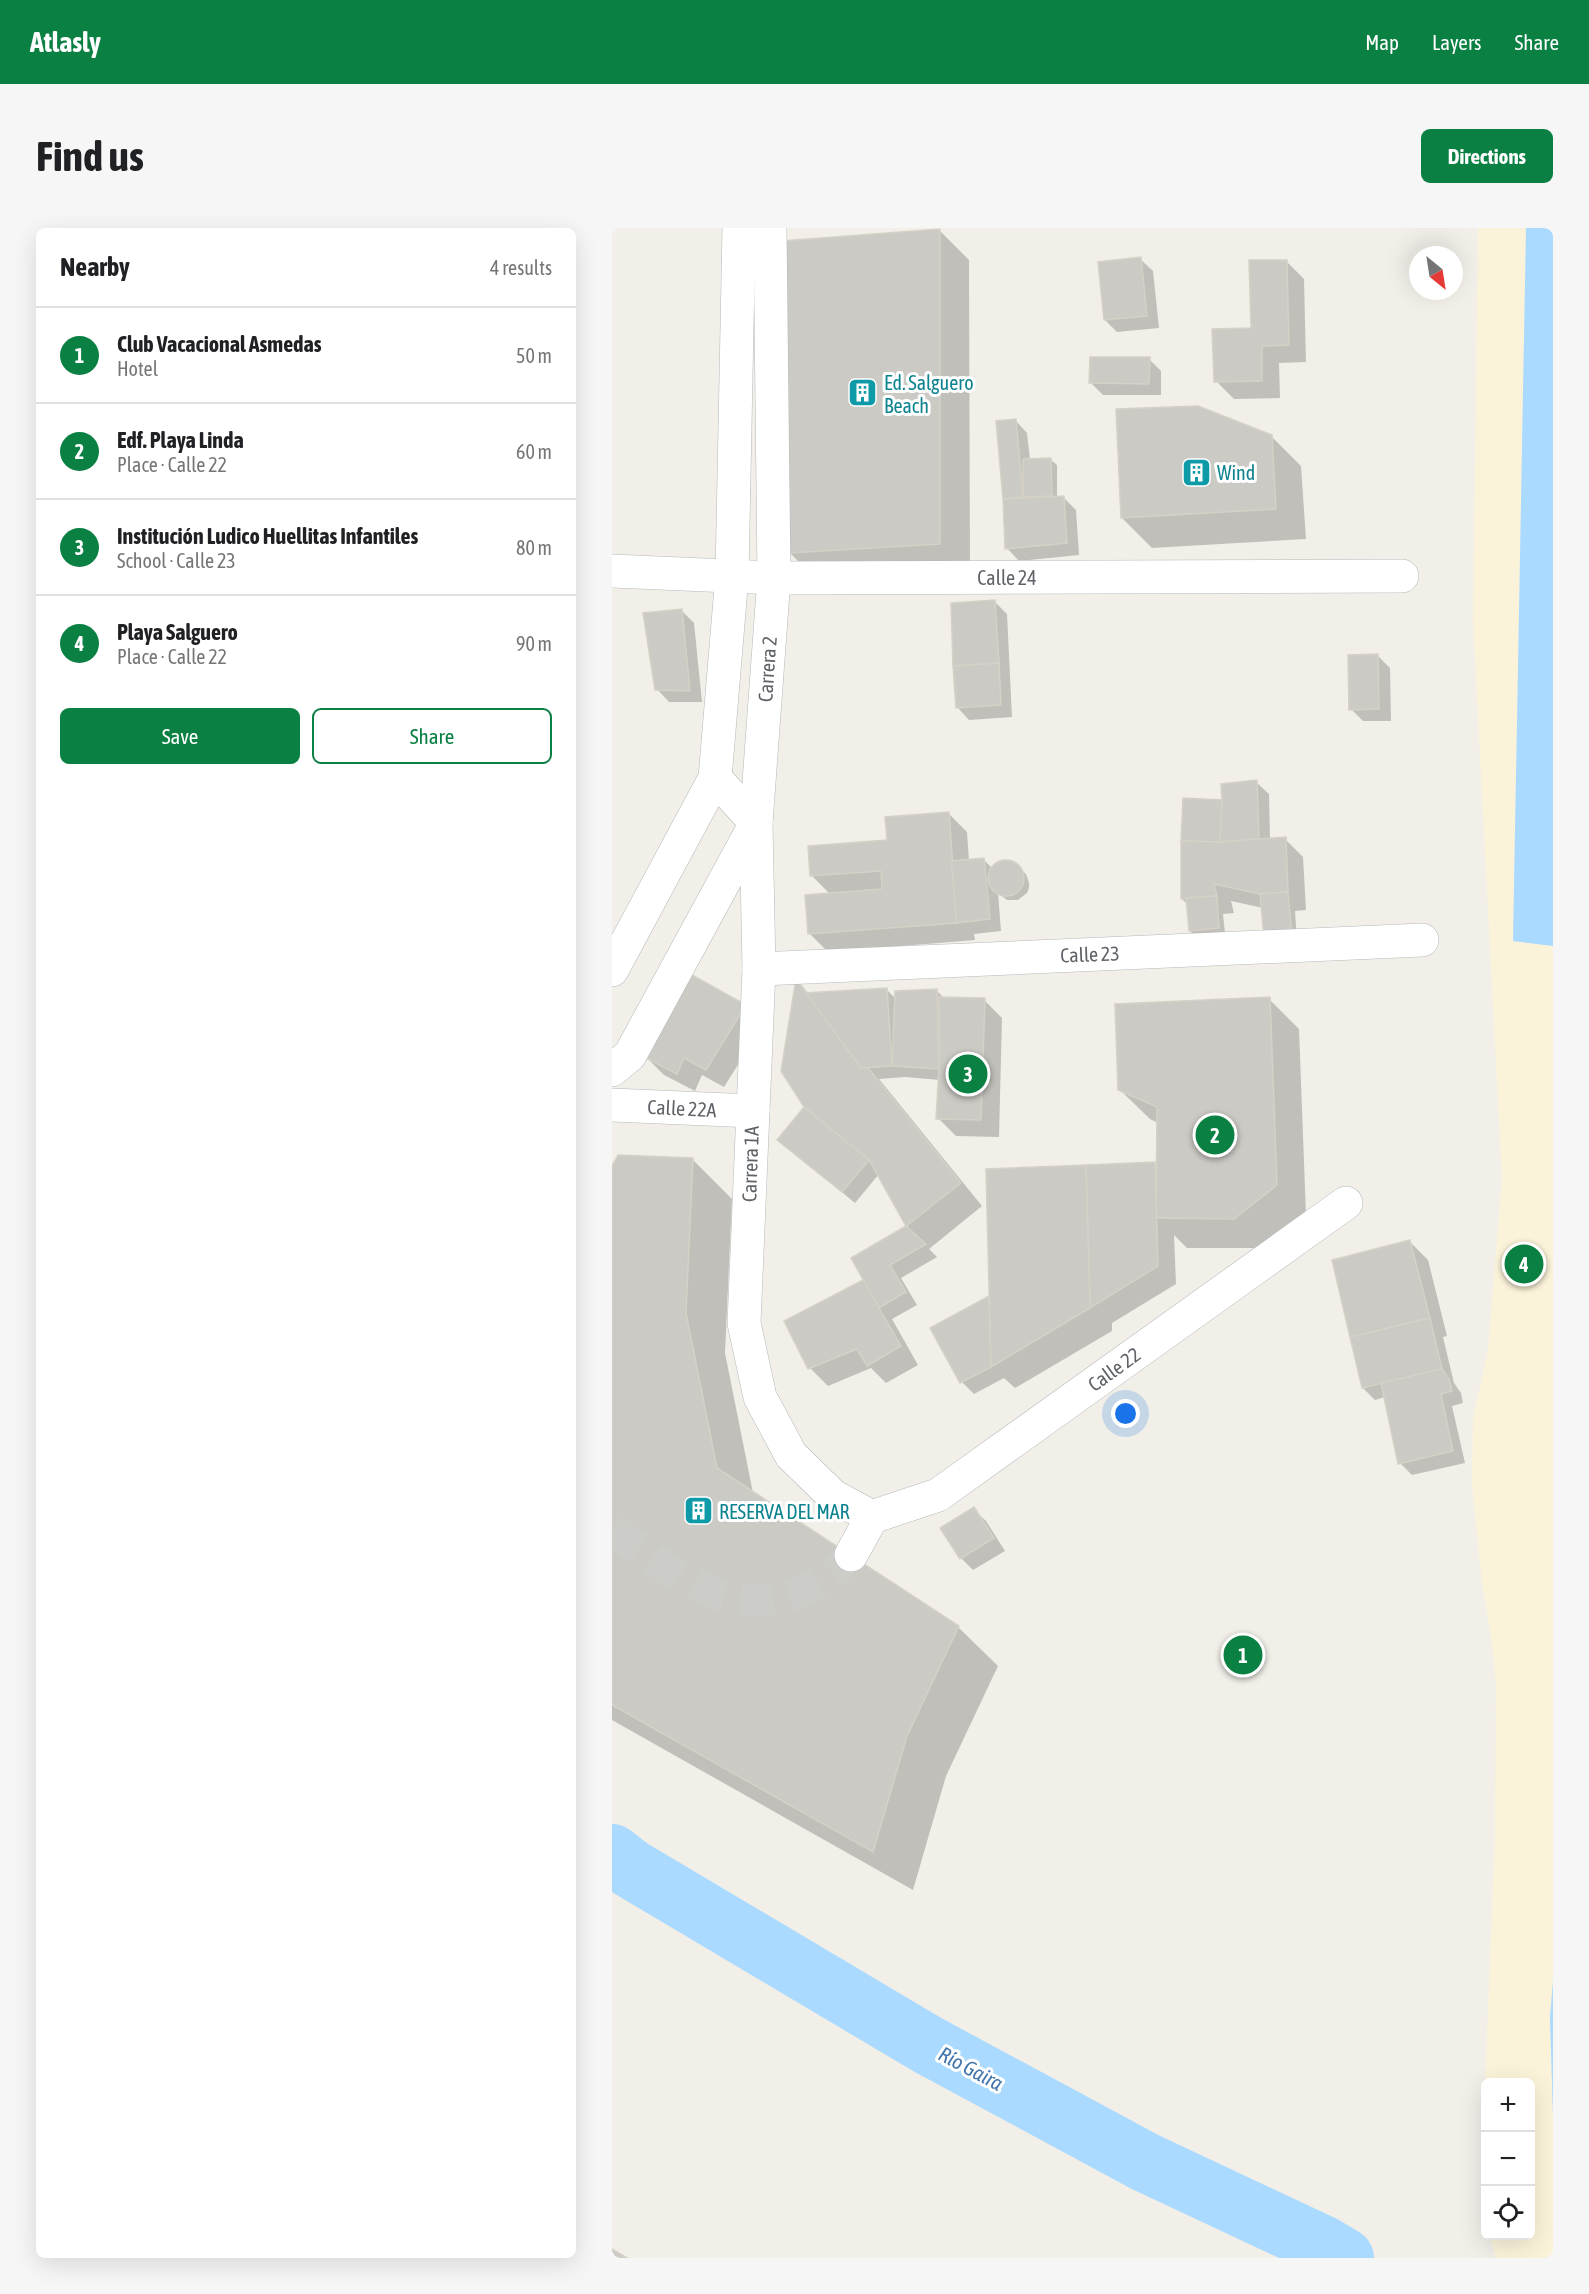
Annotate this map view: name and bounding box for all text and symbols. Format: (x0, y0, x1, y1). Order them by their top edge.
text: Atlasly (30, 26, 101, 58)
text: Map (1365, 30, 1399, 54)
text: Layers (1432, 30, 1482, 54)
text: Share (1515, 30, 1559, 54)
button: Directions (1421, 129, 1553, 183)
text: Find us (36, 132, 144, 180)
north arrow (1409, 246, 1463, 300)
text: Nearby (60, 252, 130, 282)
text: 4 results (490, 256, 552, 279)
text: Club Vacacional Asmedas (117, 331, 322, 357)
text: 1 (75, 344, 84, 367)
text: 50 m (516, 344, 552, 367)
text: Hotel (117, 357, 158, 380)
place label: Ed. Salguero Beach (884, 371, 974, 417)
building icon: Ed. Salguero Beach (847, 377, 879, 409)
text: Edf. Playa Linda (117, 427, 244, 453)
text: 2 (75, 440, 84, 463)
text: 60 m (516, 440, 552, 463)
text: Place · Calle 22 (117, 453, 227, 476)
building icon: Wind (1180, 456, 1212, 488)
place label: Wind (1217, 461, 1255, 484)
text: Institución Ludico Huellitas Infantiles (117, 523, 418, 549)
text: 3 (75, 536, 84, 559)
text: 80 m (516, 536, 552, 559)
text: School · Calle 23 (117, 549, 236, 572)
street label: Calle 24 (977, 566, 1037, 589)
text: Playa Salguero (117, 619, 238, 645)
text: 4 (75, 632, 84, 655)
text: 90 m (516, 632, 552, 655)
street label: Carrera 2 (753, 635, 781, 703)
text: Place · Calle 22 (117, 645, 227, 668)
button: Save (60, 708, 300, 764)
button: Share (312, 708, 552, 764)
street label: Calle 23 (1060, 941, 1120, 967)
pin: 3 (948, 1052, 988, 1096)
street label: Calle 22A (647, 1095, 717, 1121)
pin: 2 (1196, 1112, 1234, 1158)
street label: Carrera 1A (737, 1125, 763, 1202)
pin: 4 (1504, 1242, 1544, 1286)
street label: Calle 22 (1083, 1342, 1145, 1396)
your location (1111, 1399, 1140, 1428)
building icon: RESERVA DEL MAR (682, 1495, 714, 1527)
place label: RESERVA DEL MAR (719, 1500, 850, 1523)
pin: 1 (1224, 1632, 1262, 1678)
water label: Río Gaira (935, 2041, 1007, 2095)
map controls (1481, 2078, 1535, 2240)
button: + (1481, 2078, 1535, 2132)
button: − (1481, 2132, 1535, 2186)
button: locate (1481, 2186, 1535, 2240)

